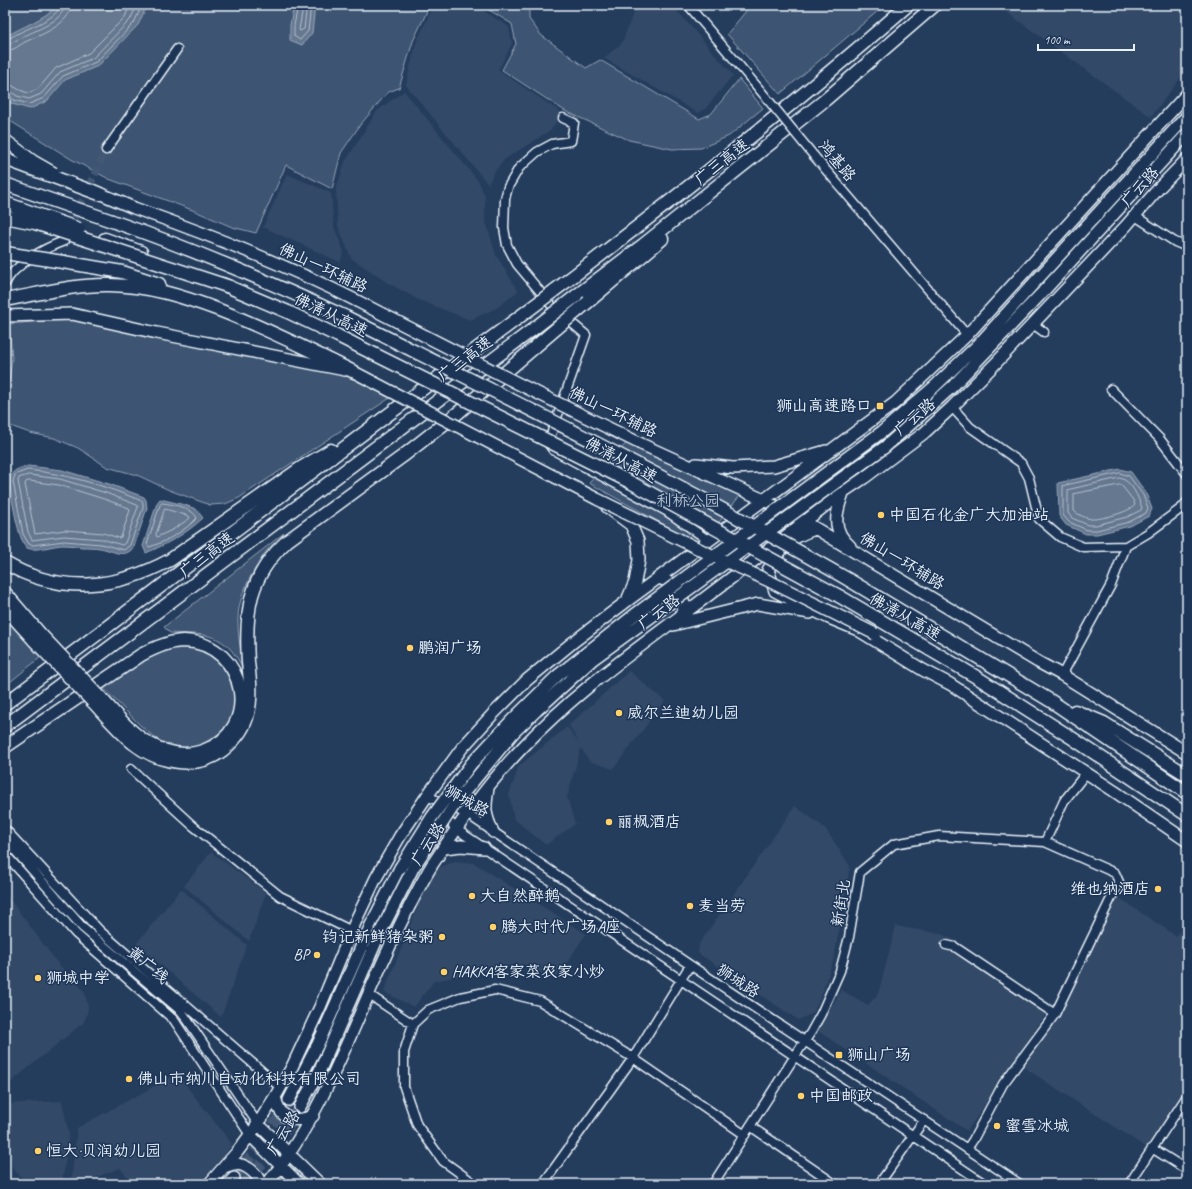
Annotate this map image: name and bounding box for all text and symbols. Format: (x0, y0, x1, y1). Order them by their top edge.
scale bar (1038, 26, 1134, 52)
text: 100 m (1044, 32, 1071, 48)
street label: 广三高速 (691, 134, 753, 190)
street label: 鸿基路 (814, 136, 860, 186)
street label: 广云路 (1117, 162, 1163, 212)
street label: 佛山一环辅路 (275, 239, 371, 297)
street label: 佛清从高速 (291, 288, 371, 342)
street label: 广三高速 (433, 332, 497, 386)
street label: 佛山一环辅路 (565, 382, 661, 442)
street label: 广云路 (890, 394, 940, 440)
place label: 狮山高速路口 (776, 396, 872, 416)
marker: 狮山高速路口 (875, 401, 885, 411)
street label: 佛清从高速 (581, 432, 661, 488)
park label: 利桥公园 (656, 491, 720, 511)
place label: 中国石化金广大加油站 (889, 505, 1049, 525)
marker: 中国石化金广大加油站 (876, 510, 886, 520)
street label: 广三高速 (175, 528, 239, 582)
street label: 佛山一环辅路 (856, 528, 948, 594)
street label: 佛清从高速 (865, 588, 945, 646)
street label: 广云路 (634, 590, 684, 634)
place label: 鹏润广场 (418, 638, 482, 658)
marker: 鹏润广场 (405, 643, 415, 653)
place label: 威尔兰迪幼儿园 (627, 703, 739, 723)
marker: 威尔兰迪幼儿园 (614, 708, 624, 718)
street label: 狮城路 (441, 781, 493, 821)
place label: 丽枫酒店 (617, 812, 681, 832)
marker: 丽枫酒店 (604, 817, 614, 827)
street label: 广云路 (407, 818, 449, 870)
street label: 新街北 (827, 878, 855, 928)
place label: 维也纳酒店 (1070, 879, 1150, 899)
marker: 维也纳酒店 (1153, 884, 1163, 894)
place label: 大自然醉鹅 (480, 886, 560, 906)
marker: 大自然醉鹅 (467, 891, 477, 901)
place label: 麦当劳 (698, 896, 746, 916)
marker: 麦当劳 (685, 901, 695, 911)
place label: 腾大时代广场A座 (501, 917, 621, 937)
marker: 腾大时代广场A座 (488, 922, 498, 932)
place label: 钧记新鲜猪杂粥 (322, 927, 434, 947)
marker: 钧记新鲜猪杂粥 (437, 932, 447, 942)
street label: 黄广线 (123, 942, 173, 988)
place label: BP (293, 945, 311, 965)
marker: BP (312, 950, 322, 960)
street label: 狮城路 (712, 960, 764, 1002)
place label: HAKKA客家菜农家小炒 (452, 962, 605, 982)
marker: HAKKA客家菜农家小炒 (439, 967, 449, 977)
place label: 狮城中学 (46, 968, 110, 988)
marker: 狮城中学 (33, 973, 43, 983)
place label: 狮山广场 (847, 1045, 911, 1065)
marker: 狮山广场 (834, 1050, 844, 1060)
place label: 佛山市纳川自动化科技有限公司 (137, 1069, 361, 1089)
marker: 佛山市纳川自动化科技有限公司 (124, 1074, 134, 1084)
place label: 中国邮政 (809, 1086, 873, 1106)
marker: 中国邮政 (796, 1091, 806, 1101)
street label: 广云路 (262, 1107, 304, 1159)
place label: 蜜雪冰城 (1005, 1116, 1069, 1136)
marker: 蜜雪冰城 (992, 1121, 1002, 1131)
place label: 恒大·贝润幼儿园 (46, 1141, 161, 1161)
marker: 恒大·贝润幼儿园 (33, 1146, 43, 1156)

